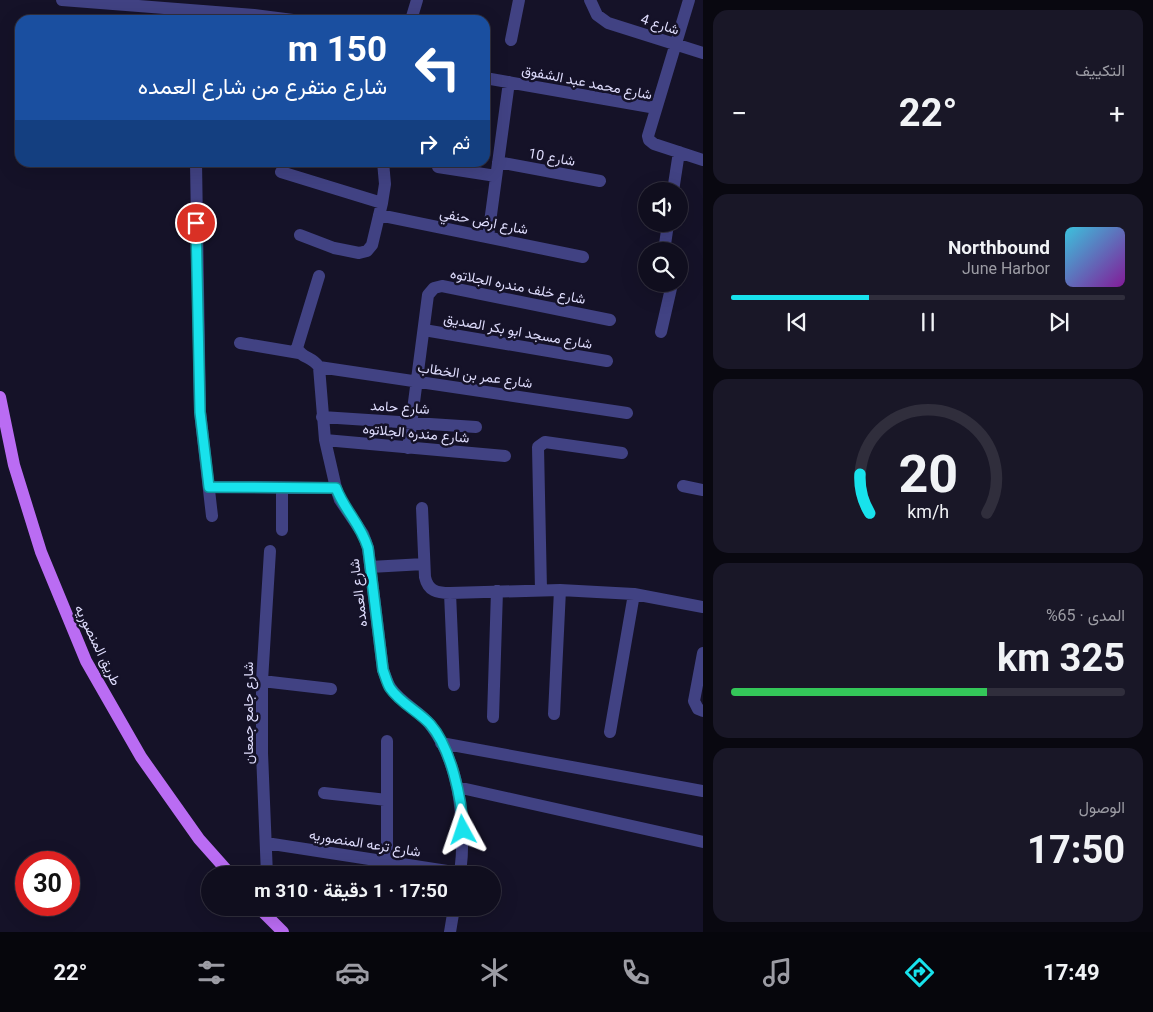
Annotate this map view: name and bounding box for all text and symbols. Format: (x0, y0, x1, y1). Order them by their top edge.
street label: شارع 4 (638, 10, 681, 41)
text: 150 m (288, 29, 387, 70)
icon: left (405, 35, 470, 100)
street label: شارع محمد عبد الشفوق (520, 61, 654, 105)
text: التكييف (1075, 61, 1125, 80)
text: شارع متفرع من شارع العمده (138, 74, 387, 99)
text: 22° (899, 91, 957, 135)
text: − (731, 97, 747, 130)
text: + (1109, 97, 1125, 130)
icon: right (414, 130, 442, 158)
text: ثم (452, 131, 470, 154)
street label: شارع 10 (527, 145, 577, 172)
map controls (638, 182, 688, 292)
button: sound (638, 182, 688, 232)
pin (175, 202, 217, 244)
street label: شارع ارض حنفي (438, 205, 530, 241)
icon: arrive (182, 209, 210, 237)
text: Northbound (948, 236, 1050, 259)
button: search (638, 242, 688, 292)
text: June Harbor (962, 259, 1050, 278)
street label: شارع خلف مندره الجلاتوه (448, 265, 587, 310)
icon: previous (783, 308, 811, 336)
icon: pause (914, 308, 942, 336)
icon: next (1045, 308, 1073, 336)
street label: شارع مسجد ابو بكر الصديق (442, 310, 594, 355)
street label: شارع عمر بن الخطاب (416, 359, 533, 394)
street label: شارع حامد (370, 397, 430, 420)
street label: شارع مندره الجلاتوه (362, 420, 470, 449)
text: 20 (898, 444, 958, 505)
text: km/h (907, 501, 949, 522)
street label: شارع العمده (346, 557, 373, 628)
street label: طريق المنصوريه (71, 602, 124, 688)
text: المدى · 65% (1046, 606, 1125, 625)
text: 325 km (997, 636, 1125, 680)
street label: شارع جامع جمعان (240, 662, 259, 764)
text: الوصول (1079, 798, 1125, 817)
position arrow (436, 803, 488, 855)
street label: شارع ترعه المنصوريه (307, 826, 422, 863)
text: 17:50 (1027, 828, 1125, 872)
speed limit sign: 30 (15, 851, 80, 916)
text: 17:50 · 1 دقيقة · 310 m (254, 879, 448, 902)
icon: filters (194, 955, 229, 990)
icon: car (335, 955, 370, 990)
icon: climate (477, 955, 512, 990)
icon: phone (618, 955, 653, 990)
icon: music (760, 955, 795, 990)
icon: directions (902, 955, 937, 990)
text: 22° (53, 960, 87, 985)
text: 17:49 (1043, 960, 1100, 985)

